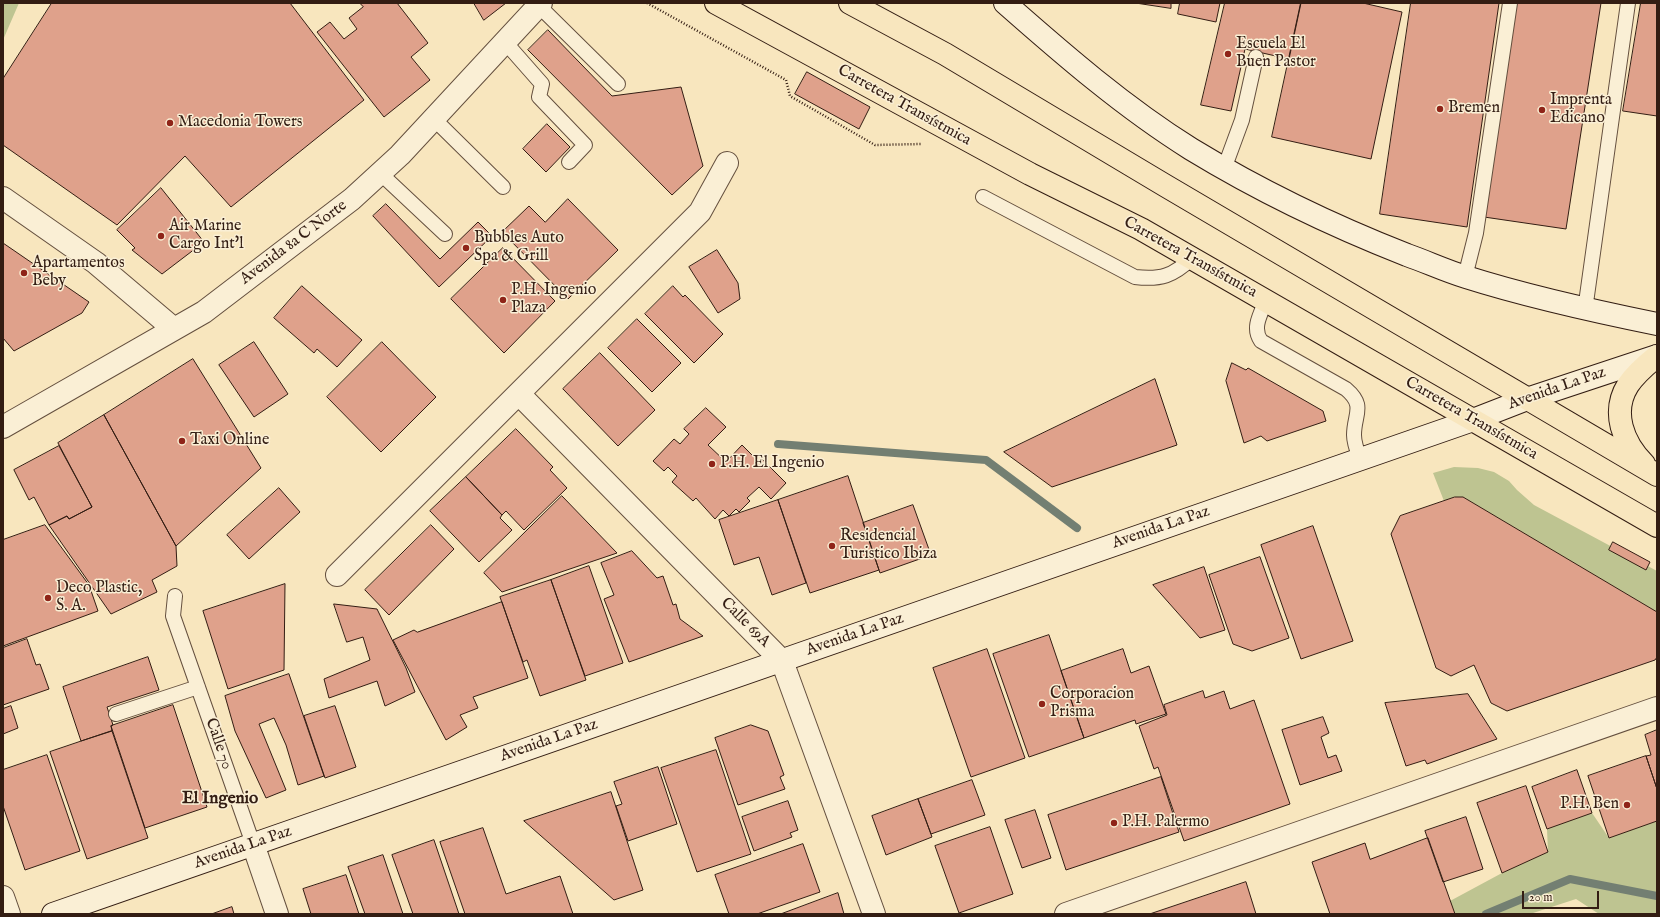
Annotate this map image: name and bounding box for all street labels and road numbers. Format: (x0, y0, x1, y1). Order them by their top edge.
street label: Carretera Transístmica (834, 61, 974, 151)
street label: Avenida 8a C Norte (237, 197, 351, 289)
street label: Carretera Transístmica (1120, 213, 1260, 303)
street label: Avenida La Paz (1506, 363, 1608, 415)
street label: Carretera Transístmica (1401, 373, 1541, 465)
street label: Avenida La Paz (1110, 502, 1212, 554)
street label: Calle 69A (716, 594, 774, 652)
street label: Avenida La Paz (804, 609, 906, 661)
street label: Avenida La Paz (498, 715, 600, 767)
street label: Calle 70 (200, 716, 236, 772)
street label: Avenida La Paz (192, 822, 294, 874)

